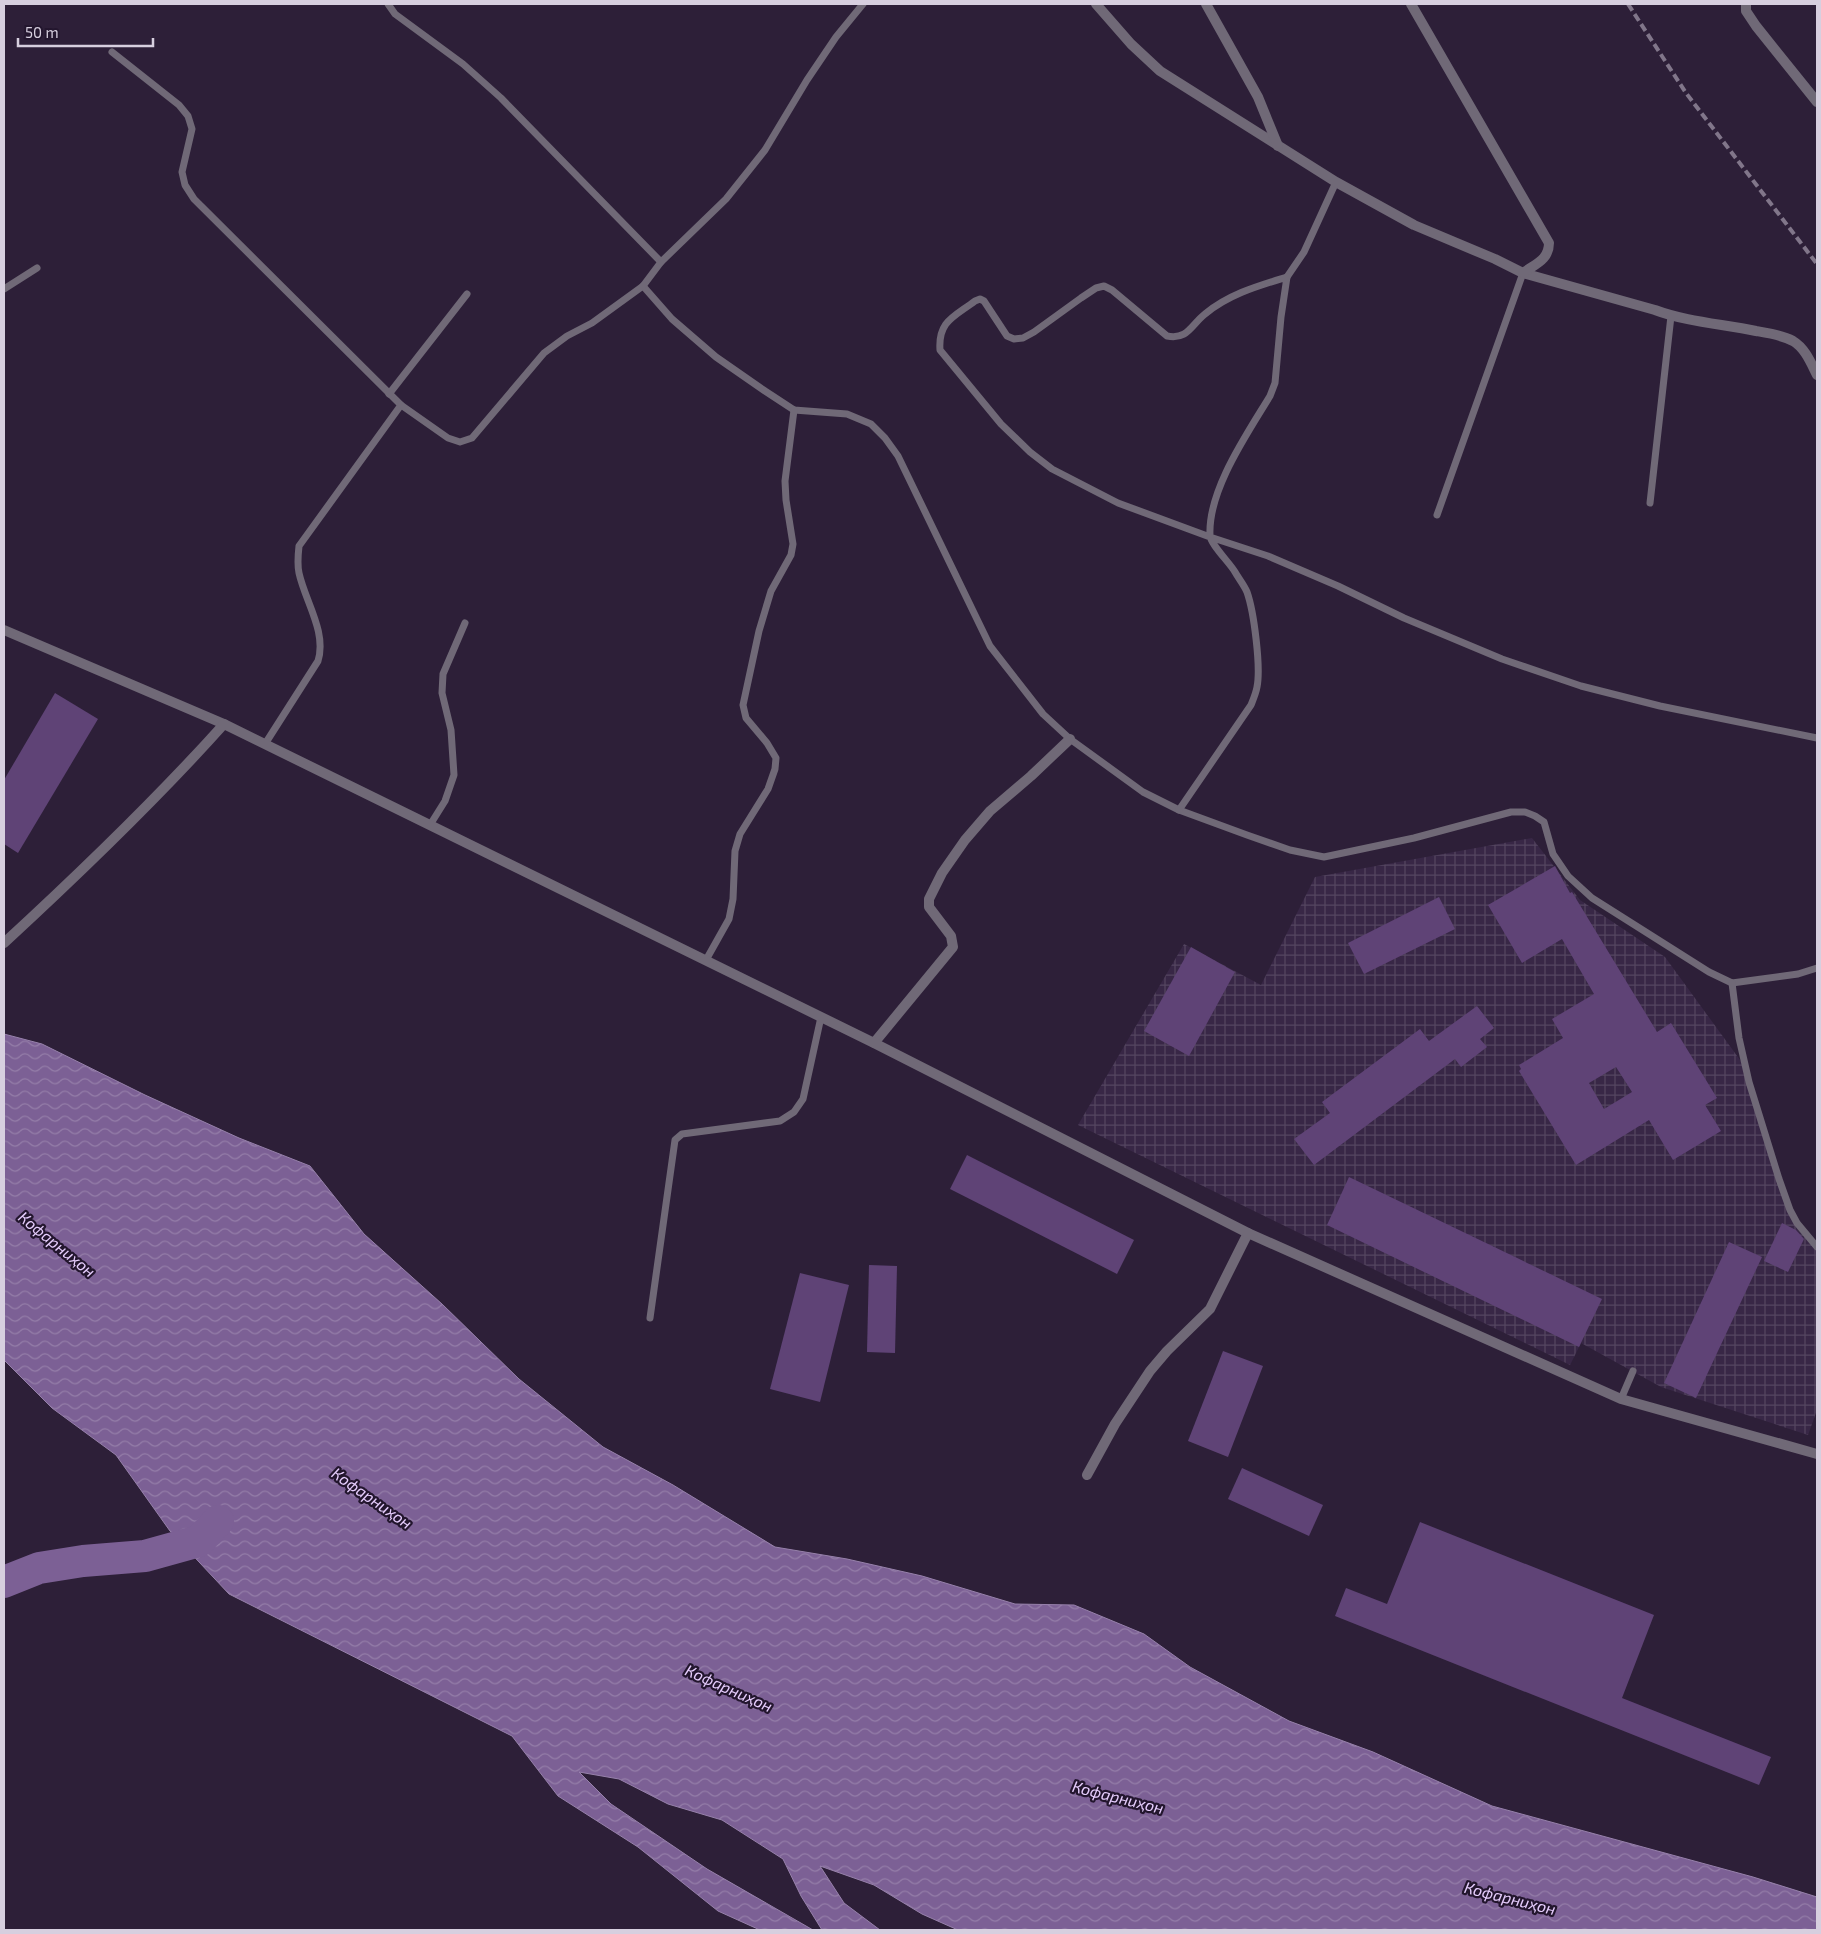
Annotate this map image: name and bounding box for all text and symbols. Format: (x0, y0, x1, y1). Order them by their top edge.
scale bar (18, 15, 152, 47)
text: 50 m (25, 23, 59, 41)
water label: Кофарниҳон (15, 1207, 100, 1280)
water label: Кофарниҳон (329, 1463, 416, 1532)
water label: Кофарниҳон (683, 1660, 776, 1715)
water label: Кофарниҳон (1070, 1776, 1166, 1817)
water label: Кофарниҳон (1462, 1877, 1558, 1918)

